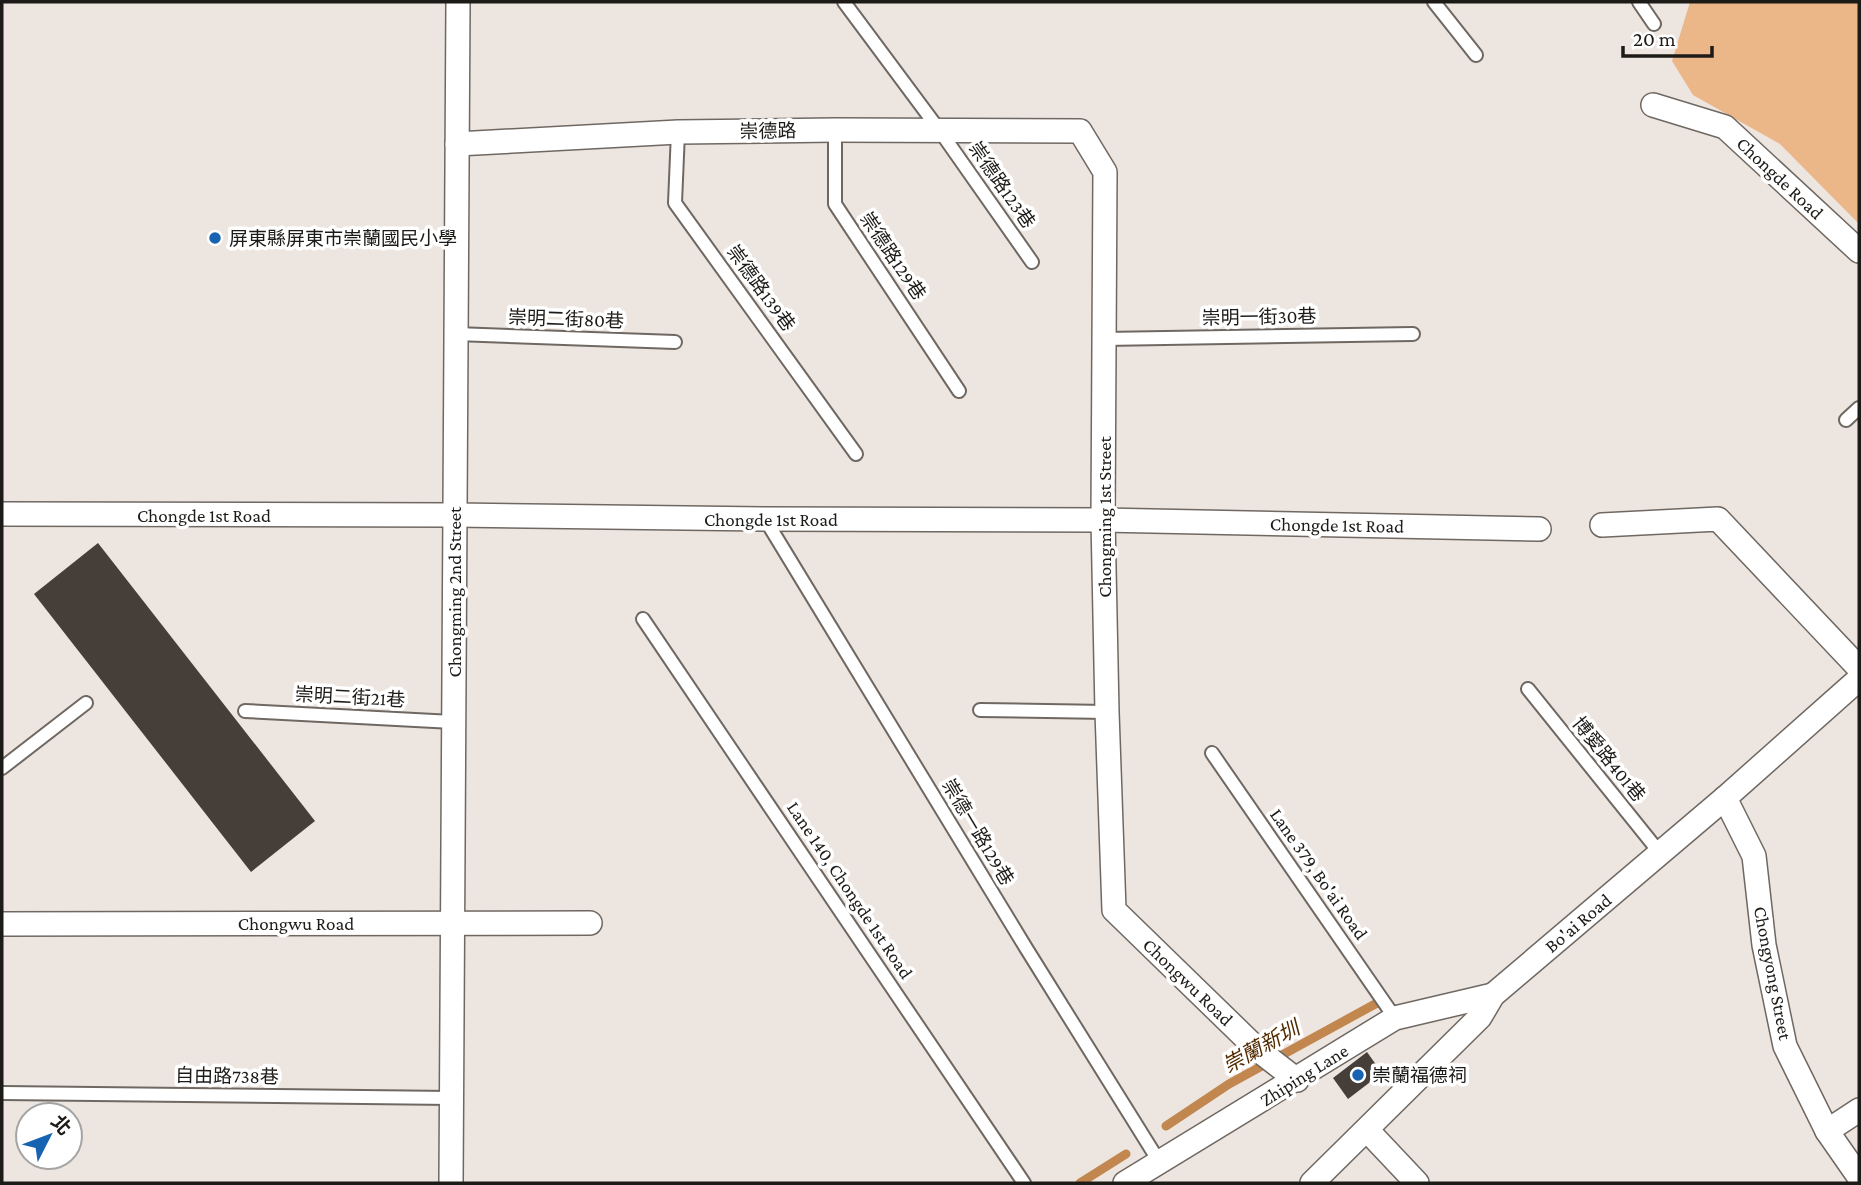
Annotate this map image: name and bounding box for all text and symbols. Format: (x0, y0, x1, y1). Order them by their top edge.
scale bar (1623, 14, 1712, 58)
text: 20 m (1633, 27, 1676, 51)
street label: 崇德路 (739, 120, 797, 142)
street label: Chongde Road (1732, 133, 1828, 223)
street label: 崇德路123巷 (965, 138, 1039, 232)
street label: 崇德路129巷 (856, 208, 930, 304)
place label: 屏東縣屏東市崇蘭國民小學 (229, 228, 457, 249)
marker: 屏東縣屏東市崇蘭國民小學 (207, 230, 223, 246)
street label: 崇德路139巷 (723, 241, 799, 335)
street label: 崇明二街80巷 (508, 306, 624, 332)
street label: 崇明一街30巷 (1201, 306, 1317, 328)
street label: Chongming 1st Street (1094, 436, 1115, 598)
street label: Chongde 1st Road (137, 505, 271, 526)
street label: Chongming 2nd Street (444, 506, 465, 677)
street label: Chongde 1st Road (704, 509, 838, 530)
street label: Chongde 1st Road (1270, 513, 1404, 537)
street label: 崇明二街21巷 (294, 684, 406, 710)
street label: 博愛路401巷 (1569, 712, 1649, 806)
street label: 崇德一路129巷 (938, 775, 1018, 889)
street label: Lane 140, Chongde 1st Road (783, 798, 917, 982)
street label: Lane 379, Bo'ai Road (1266, 804, 1372, 944)
street label: Bo'ai Road (1541, 889, 1615, 957)
street label: Chongyong Street (1750, 904, 1796, 1042)
street label: Chongwu Road (238, 913, 354, 934)
street label: Chongwu Road (1139, 934, 1237, 1030)
water label: 崇蘭新圳 (1218, 1015, 1306, 1078)
street label: Zhiping Lane (1256, 1040, 1352, 1110)
street label: 自由路738巷 (175, 1065, 279, 1087)
place label: 崇蘭福德祠 (1372, 1065, 1467, 1086)
marker: 崇蘭福德祠 (1350, 1067, 1366, 1083)
north arrow (14, 1101, 84, 1171)
text: 北 (47, 1111, 75, 1139)

